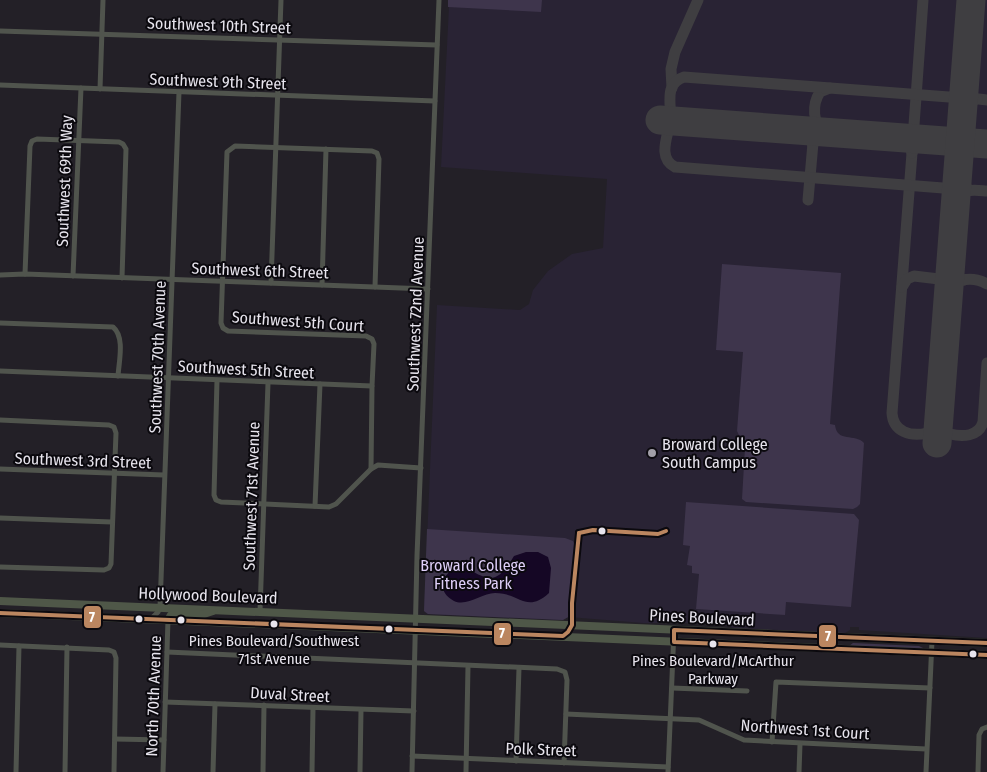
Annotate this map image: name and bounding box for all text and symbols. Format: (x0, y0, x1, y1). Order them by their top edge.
street label: Southwest 10th Street (147, 13, 292, 38)
street label: Southwest 9th Street (149, 70, 288, 93)
street label: Southwest 69th Way (53, 114, 76, 247)
street label: Southwest 72nd Avenue (403, 236, 428, 392)
street label: Southwest 6th Street (191, 259, 330, 282)
street label: Southwest 70th Avenue (145, 280, 170, 434)
street label: Southwest 5th Court (231, 307, 366, 336)
street label: Southwest 5th Street (177, 356, 315, 383)
street label: Southwest 71st Avenue (239, 421, 264, 571)
place label: Broward College South Campus (662, 435, 768, 472)
marker: Broward College South Campus (646, 447, 658, 459)
street label: Southwest 3rd Street (14, 449, 152, 472)
unlabelled marker (597, 526, 607, 536)
park label: Broward College Fitness Park (420, 556, 526, 593)
street label: Hollywood Boulevard (138, 584, 278, 607)
line badge: 7 (83, 605, 102, 629)
street label: Pines Boulevard (649, 605, 755, 630)
text: 7 (89, 609, 95, 626)
unlabelled marker (134, 614, 144, 624)
unlabelled marker (176, 615, 186, 625)
marker: Pines Boulevard/Southwest 71st Avenue (269, 619, 279, 629)
line badge: 7 (493, 622, 512, 646)
unlabelled marker (384, 624, 394, 634)
line badge: 7 (818, 624, 837, 648)
text: 7 (499, 625, 505, 642)
text: 7 (825, 628, 831, 645)
place label: Pines Boulevard/Southwest 71st Avenue (189, 632, 359, 668)
street label: North 70th Avenue (142, 635, 165, 757)
marker: Pines Boulevard/McArthur Parkway (708, 639, 718, 649)
unlabelled marker (968, 649, 978, 659)
place label: Pines Boulevard/McArthur Parkway (632, 652, 795, 688)
street label: Duval Street (250, 683, 331, 706)
street label: Northwest 1st Court (740, 716, 871, 744)
street label: Polk Street (505, 739, 578, 760)

